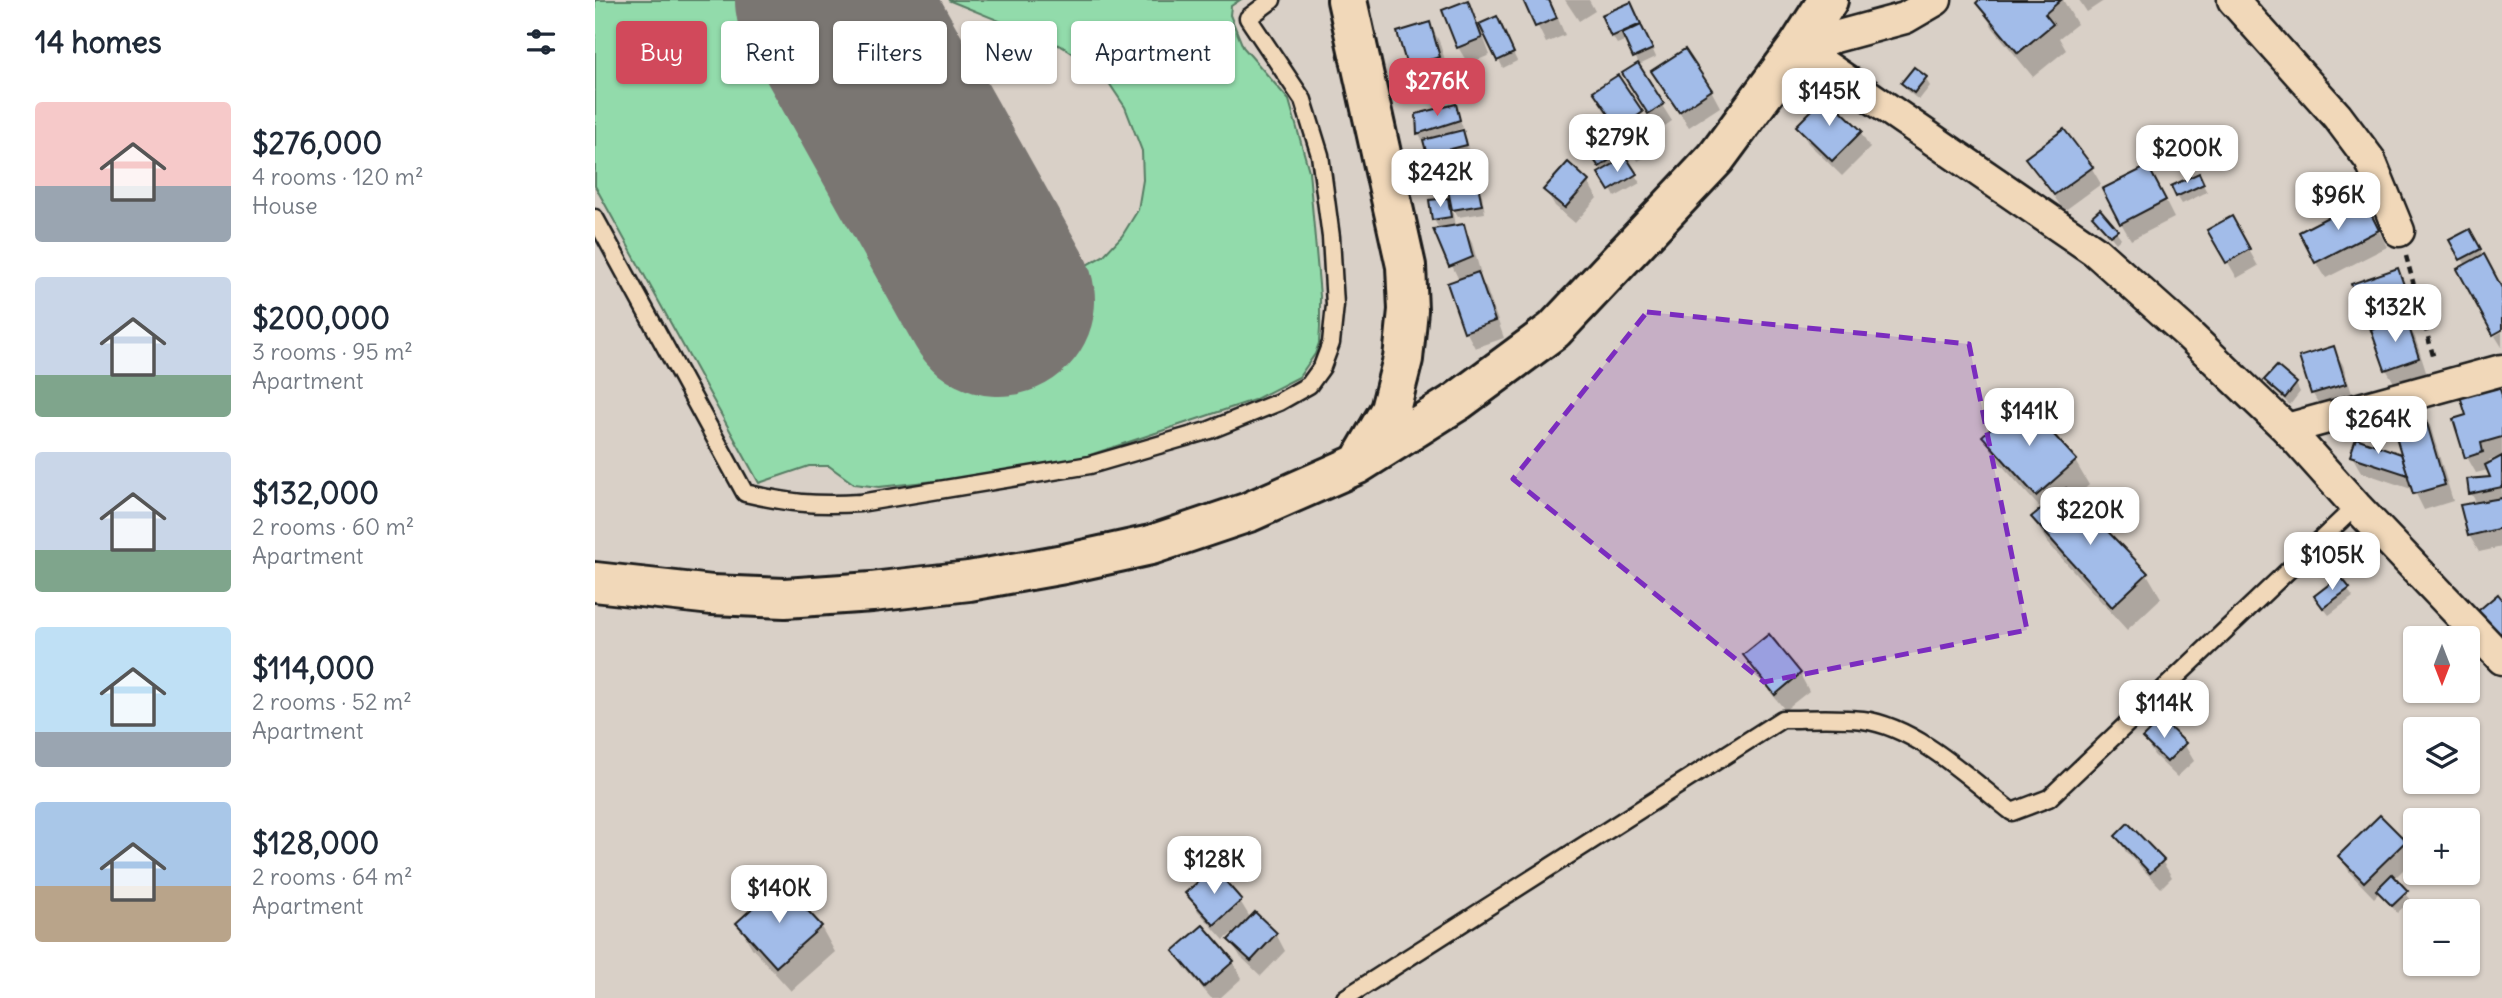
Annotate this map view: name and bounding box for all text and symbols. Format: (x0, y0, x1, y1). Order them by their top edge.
chip: Buy (616, 21, 707, 84)
chip: Rent (721, 21, 819, 84)
chip: Filters (833, 21, 947, 84)
chip: New (961, 21, 1057, 84)
chip: Apartment (1071, 21, 1235, 84)
text: 14 homes (35, 23, 162, 61)
icon: filters (522, 23, 560, 61)
pin: $276K (1388, 58, 1486, 118)
text: $276K (1405, 66, 1469, 95)
pin: $145K (1780, 68, 1878, 128)
text: $145K (1798, 76, 1860, 105)
pin: $279K (1568, 114, 1666, 174)
text: $279K (1585, 122, 1649, 151)
text: $276,000 (252, 124, 382, 162)
pin: $200K (2138, 125, 2236, 185)
icon: home (91, 130, 175, 214)
text: $200K (2152, 133, 2222, 162)
pin: $242K (1391, 150, 1489, 209)
text: $242K (1407, 157, 1473, 186)
text: 4 rooms · 120 m² (252, 162, 424, 191)
pin: $96K (2297, 173, 2379, 232)
text: $96K (2311, 180, 2365, 209)
text: House (252, 191, 318, 220)
pin: $132K (2346, 284, 2444, 344)
text: $132K (2364, 292, 2426, 321)
text: $200,000 (252, 299, 390, 337)
icon: home (91, 305, 175, 389)
text: 3 rooms · 95 m² (252, 337, 413, 366)
text: Apartment (252, 366, 364, 395)
pin: $141K (1980, 388, 2078, 448)
text: $141K (2000, 396, 2058, 425)
pin: $264K (2329, 396, 2427, 456)
text: $264K (2345, 404, 2411, 433)
text: $132,000 (252, 474, 379, 512)
icon: home (91, 480, 175, 564)
pin: $220K (2041, 488, 2139, 547)
text: $220K (2056, 495, 2124, 524)
text: 2 rooms · 60 m² (252, 512, 414, 541)
pin: $105K (2283, 532, 2381, 592)
text: $105K (2300, 540, 2364, 569)
text: Apartment (252, 541, 364, 570)
north arrow (2403, 626, 2480, 704)
map controls (2403, 626, 2480, 976)
text: $114,000 (252, 649, 375, 687)
icon: home (91, 655, 175, 739)
pin: $114K (2115, 680, 2213, 740)
text: 2 rooms · 52 m² (252, 687, 412, 716)
text: $114K (2135, 688, 2193, 717)
text: Apartment (252, 716, 364, 745)
button: layers (2403, 717, 2480, 794)
button: + (2403, 808, 2480, 885)
text: $128,000 (252, 824, 379, 862)
icon: home (91, 830, 175, 914)
pin: $128K (1165, 836, 1263, 896)
text: $128K (1183, 844, 1245, 873)
text: 2 rooms · 64 m² (252, 862, 413, 891)
pin: $140K (730, 866, 828, 925)
text: $140K (747, 873, 811, 902)
text: Apartment (252, 891, 364, 920)
button: − (2403, 899, 2480, 976)

